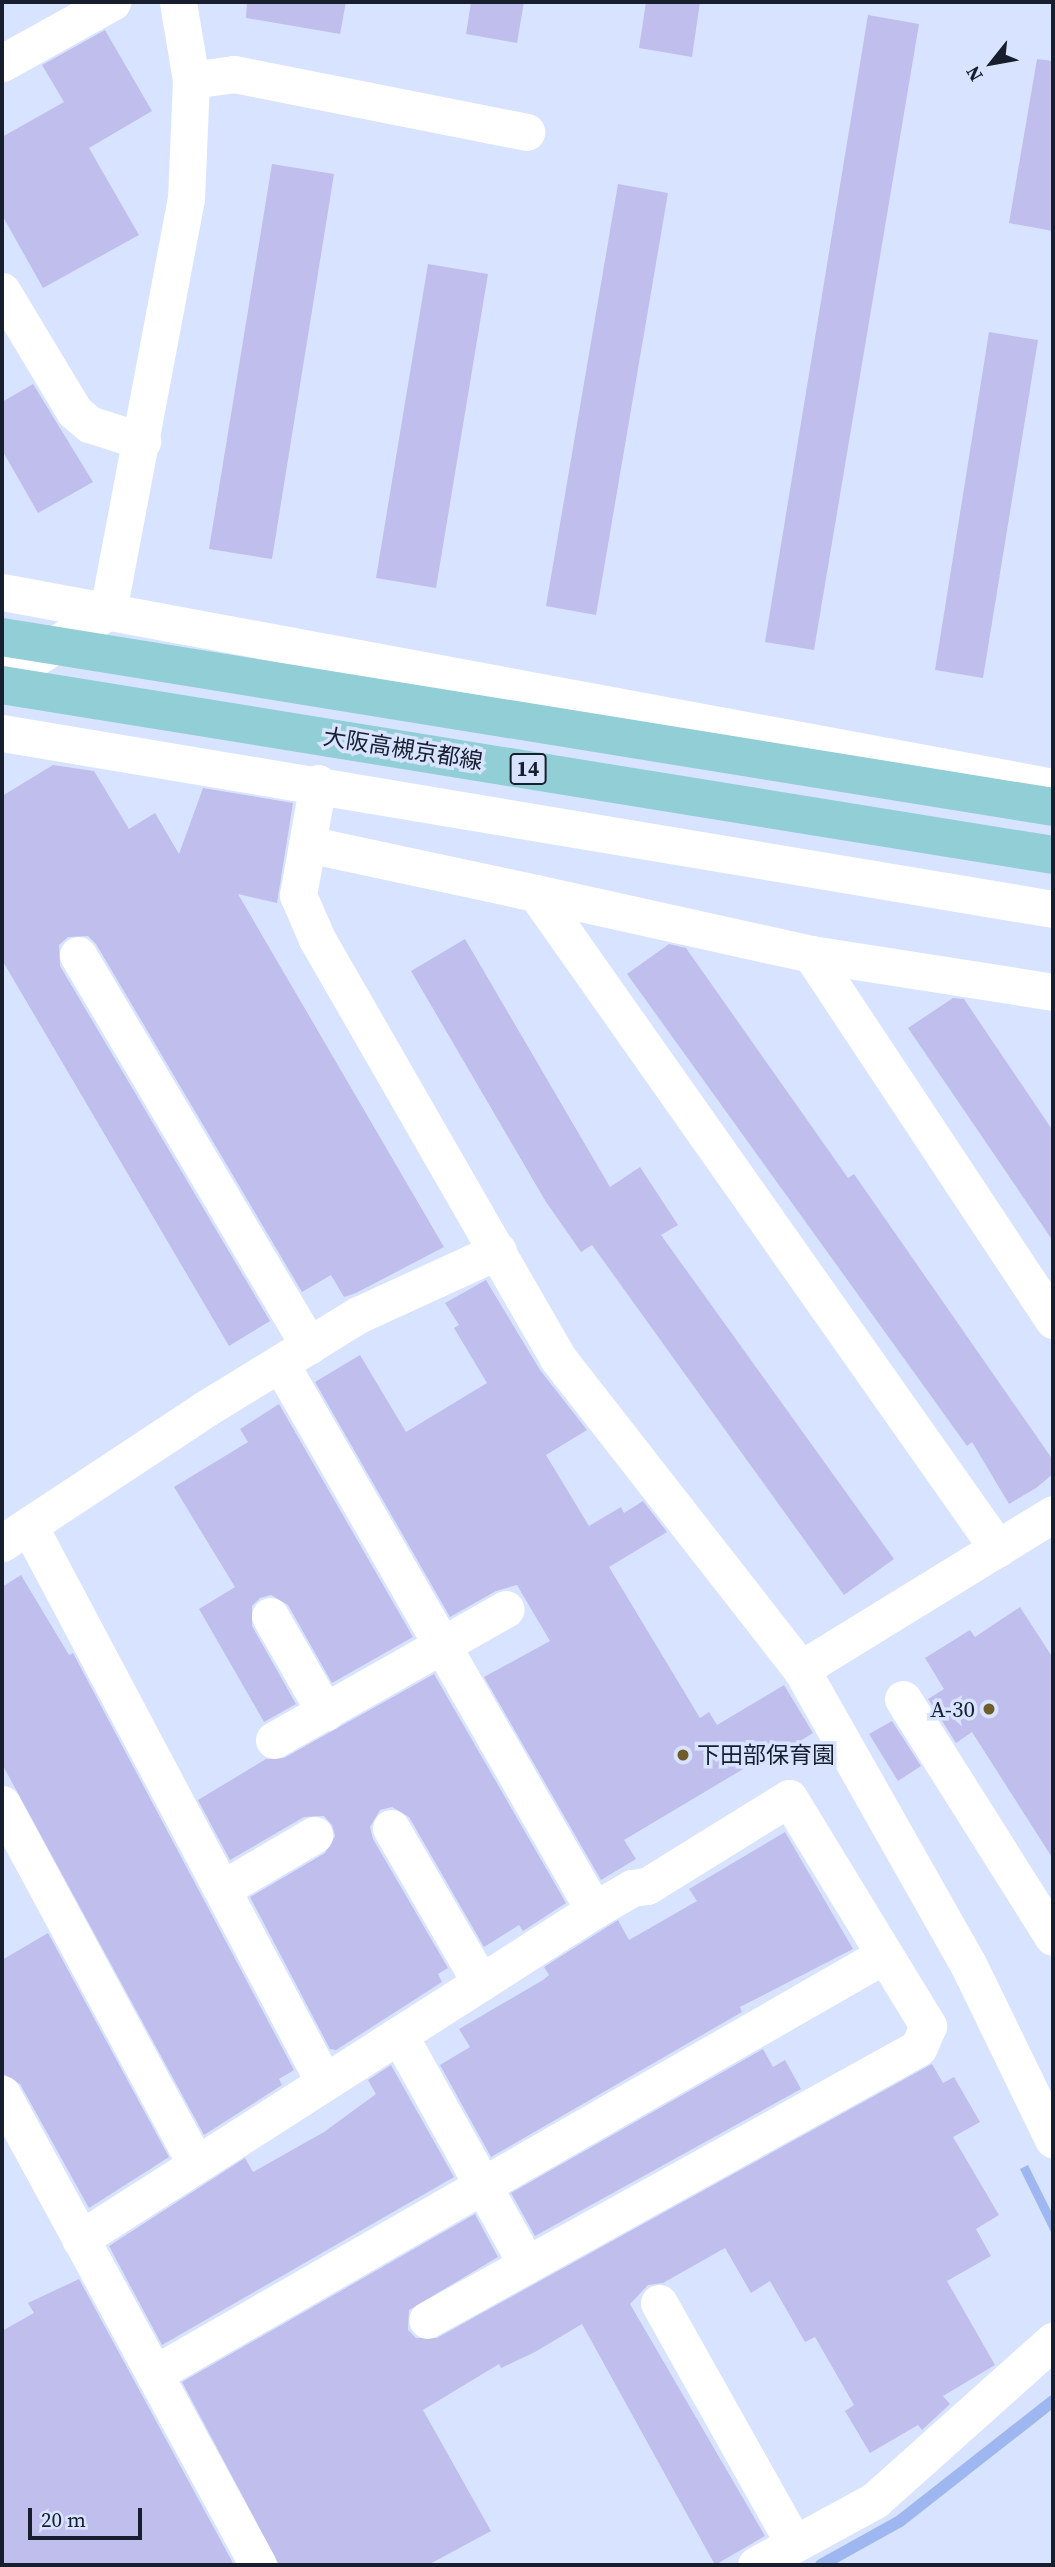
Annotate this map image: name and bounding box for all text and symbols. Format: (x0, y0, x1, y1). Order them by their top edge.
north arrow (957, 28, 1027, 98)
text: N (959, 61, 989, 86)
street label: 大阪高槻京都線 (321, 723, 485, 775)
road number: 14 (509, 752, 547, 786)
place label: A-30 (930, 1695, 975, 1723)
marker: A-30 (981, 1701, 997, 1717)
place label: 下田部保育園 (697, 1741, 835, 1769)
marker: 下田部保育園 (675, 1747, 691, 1763)
scale bar (32, 2494, 145, 2538)
text: 20 m (41, 2505, 86, 2534)

